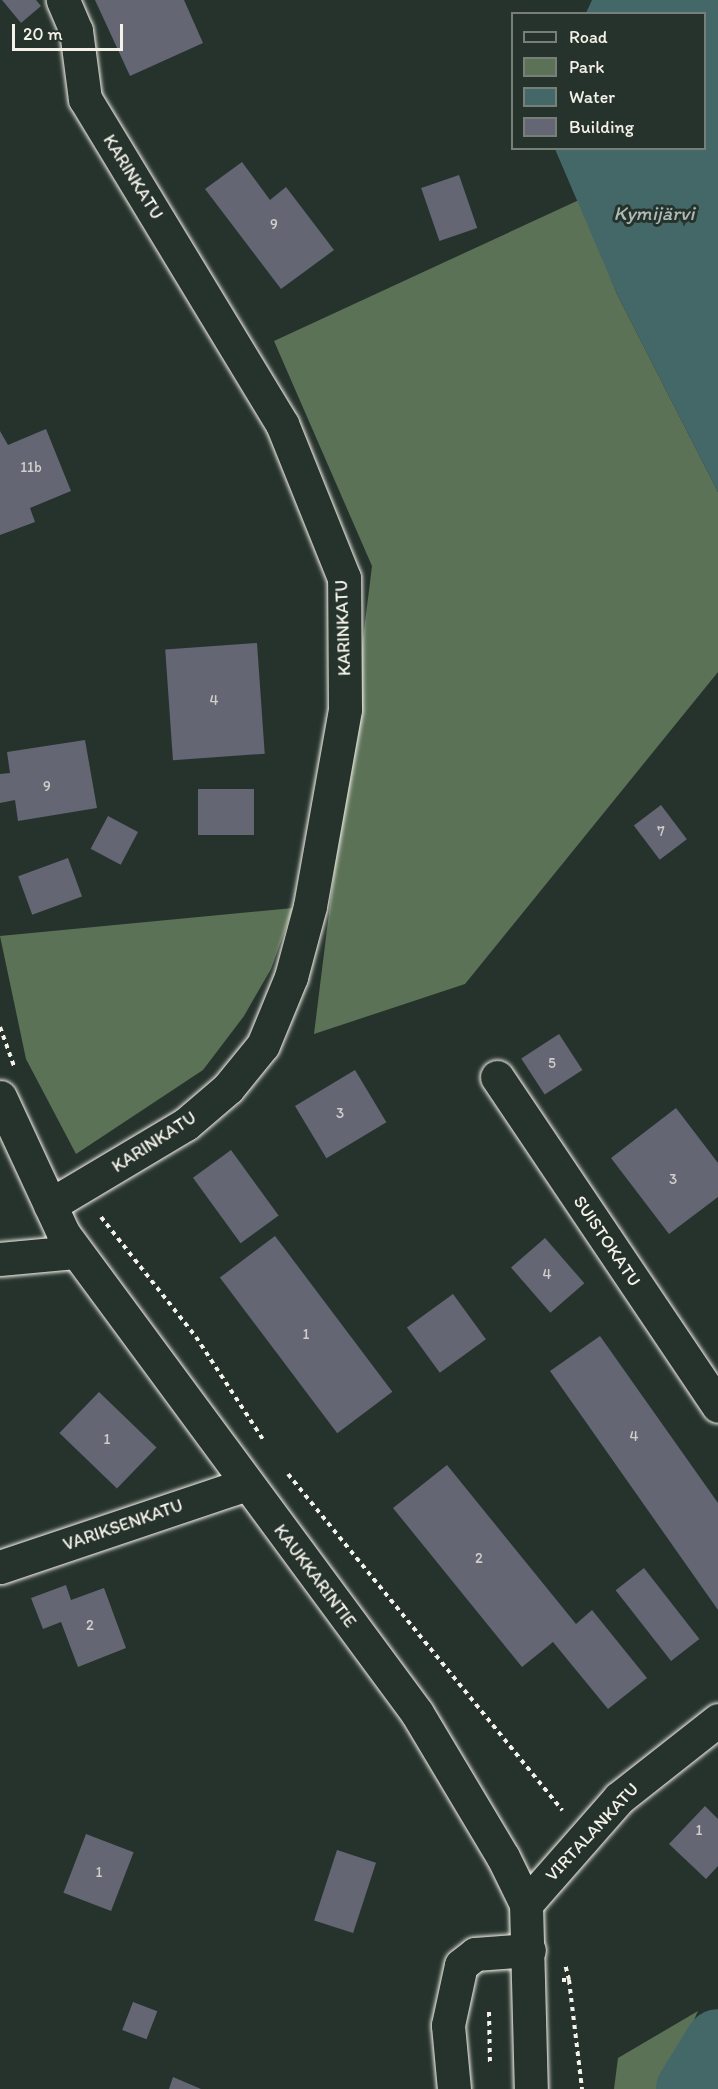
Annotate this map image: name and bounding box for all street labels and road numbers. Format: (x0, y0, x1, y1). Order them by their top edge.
street label: KARINKATU (98, 131, 168, 223)
street label: KARINKATU (331, 580, 355, 676)
street label: KARINKATU (108, 1107, 200, 1177)
street label: SUISTOKATU (569, 1191, 645, 1291)
street label: VARIKSENKATU (60, 1494, 186, 1556)
street label: KAUKKARINTIE (269, 1520, 361, 1632)
street label: VIRTALANKATU (541, 1778, 643, 1886)

